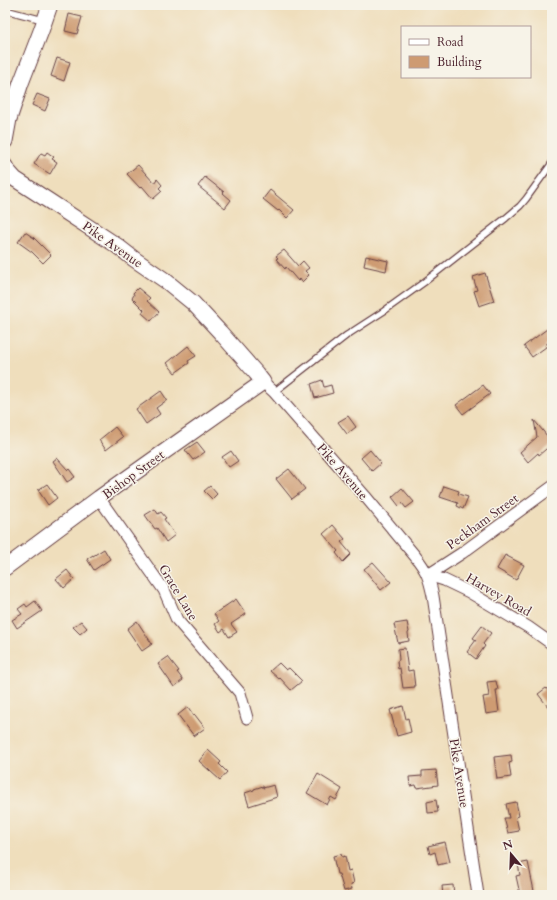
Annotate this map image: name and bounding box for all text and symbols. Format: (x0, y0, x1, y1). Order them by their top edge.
legend (401, 26, 531, 78)
text: Road (437, 34, 464, 50)
text: Building (437, 54, 482, 70)
street label: Pike Avenue (79, 217, 146, 272)
street label: Pike Avenue (313, 439, 372, 504)
street label: Bishop Street (99, 446, 168, 503)
street label: Peckham Street (443, 490, 522, 554)
street label: Grace Lane (154, 561, 202, 624)
street label: Harvey Road (463, 569, 535, 621)
street label: Pike Avenue (445, 737, 473, 809)
north arrow (491, 834, 531, 874)
text: N (501, 836, 515, 854)

